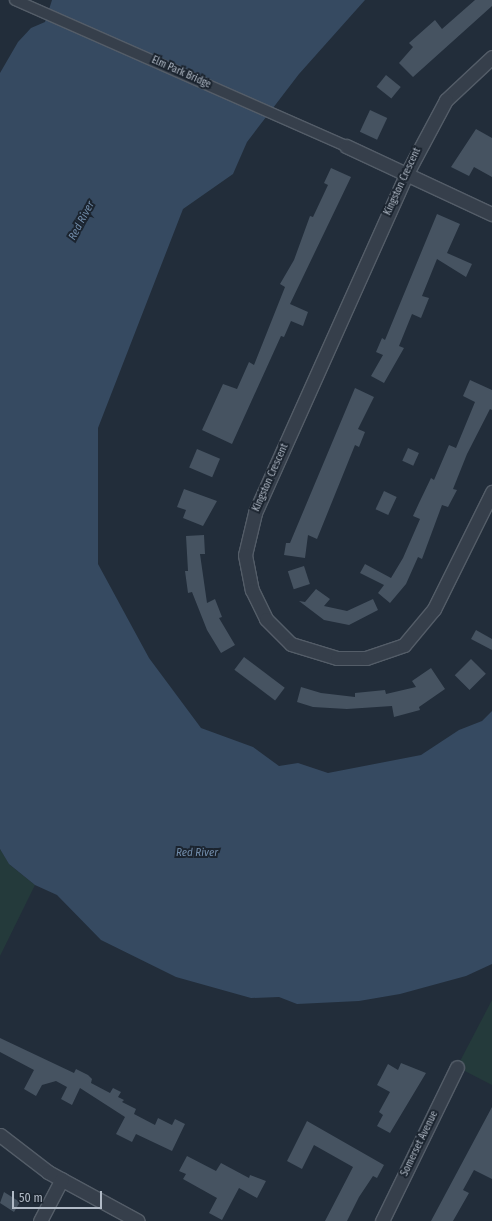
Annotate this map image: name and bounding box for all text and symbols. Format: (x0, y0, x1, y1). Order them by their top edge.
street label: Elm Park Bridge (149, 55, 213, 91)
street label: Kingston Crescent (382, 146, 424, 218)
water label: Red River (66, 199, 98, 243)
street label: Kingston Crescent (251, 442, 291, 514)
water label: Red River (176, 846, 218, 860)
street label: Somerset Avenue (399, 1109, 441, 1179)
scale bar (14, 1183, 104, 1209)
text: 50 m (19, 1191, 43, 1205)

